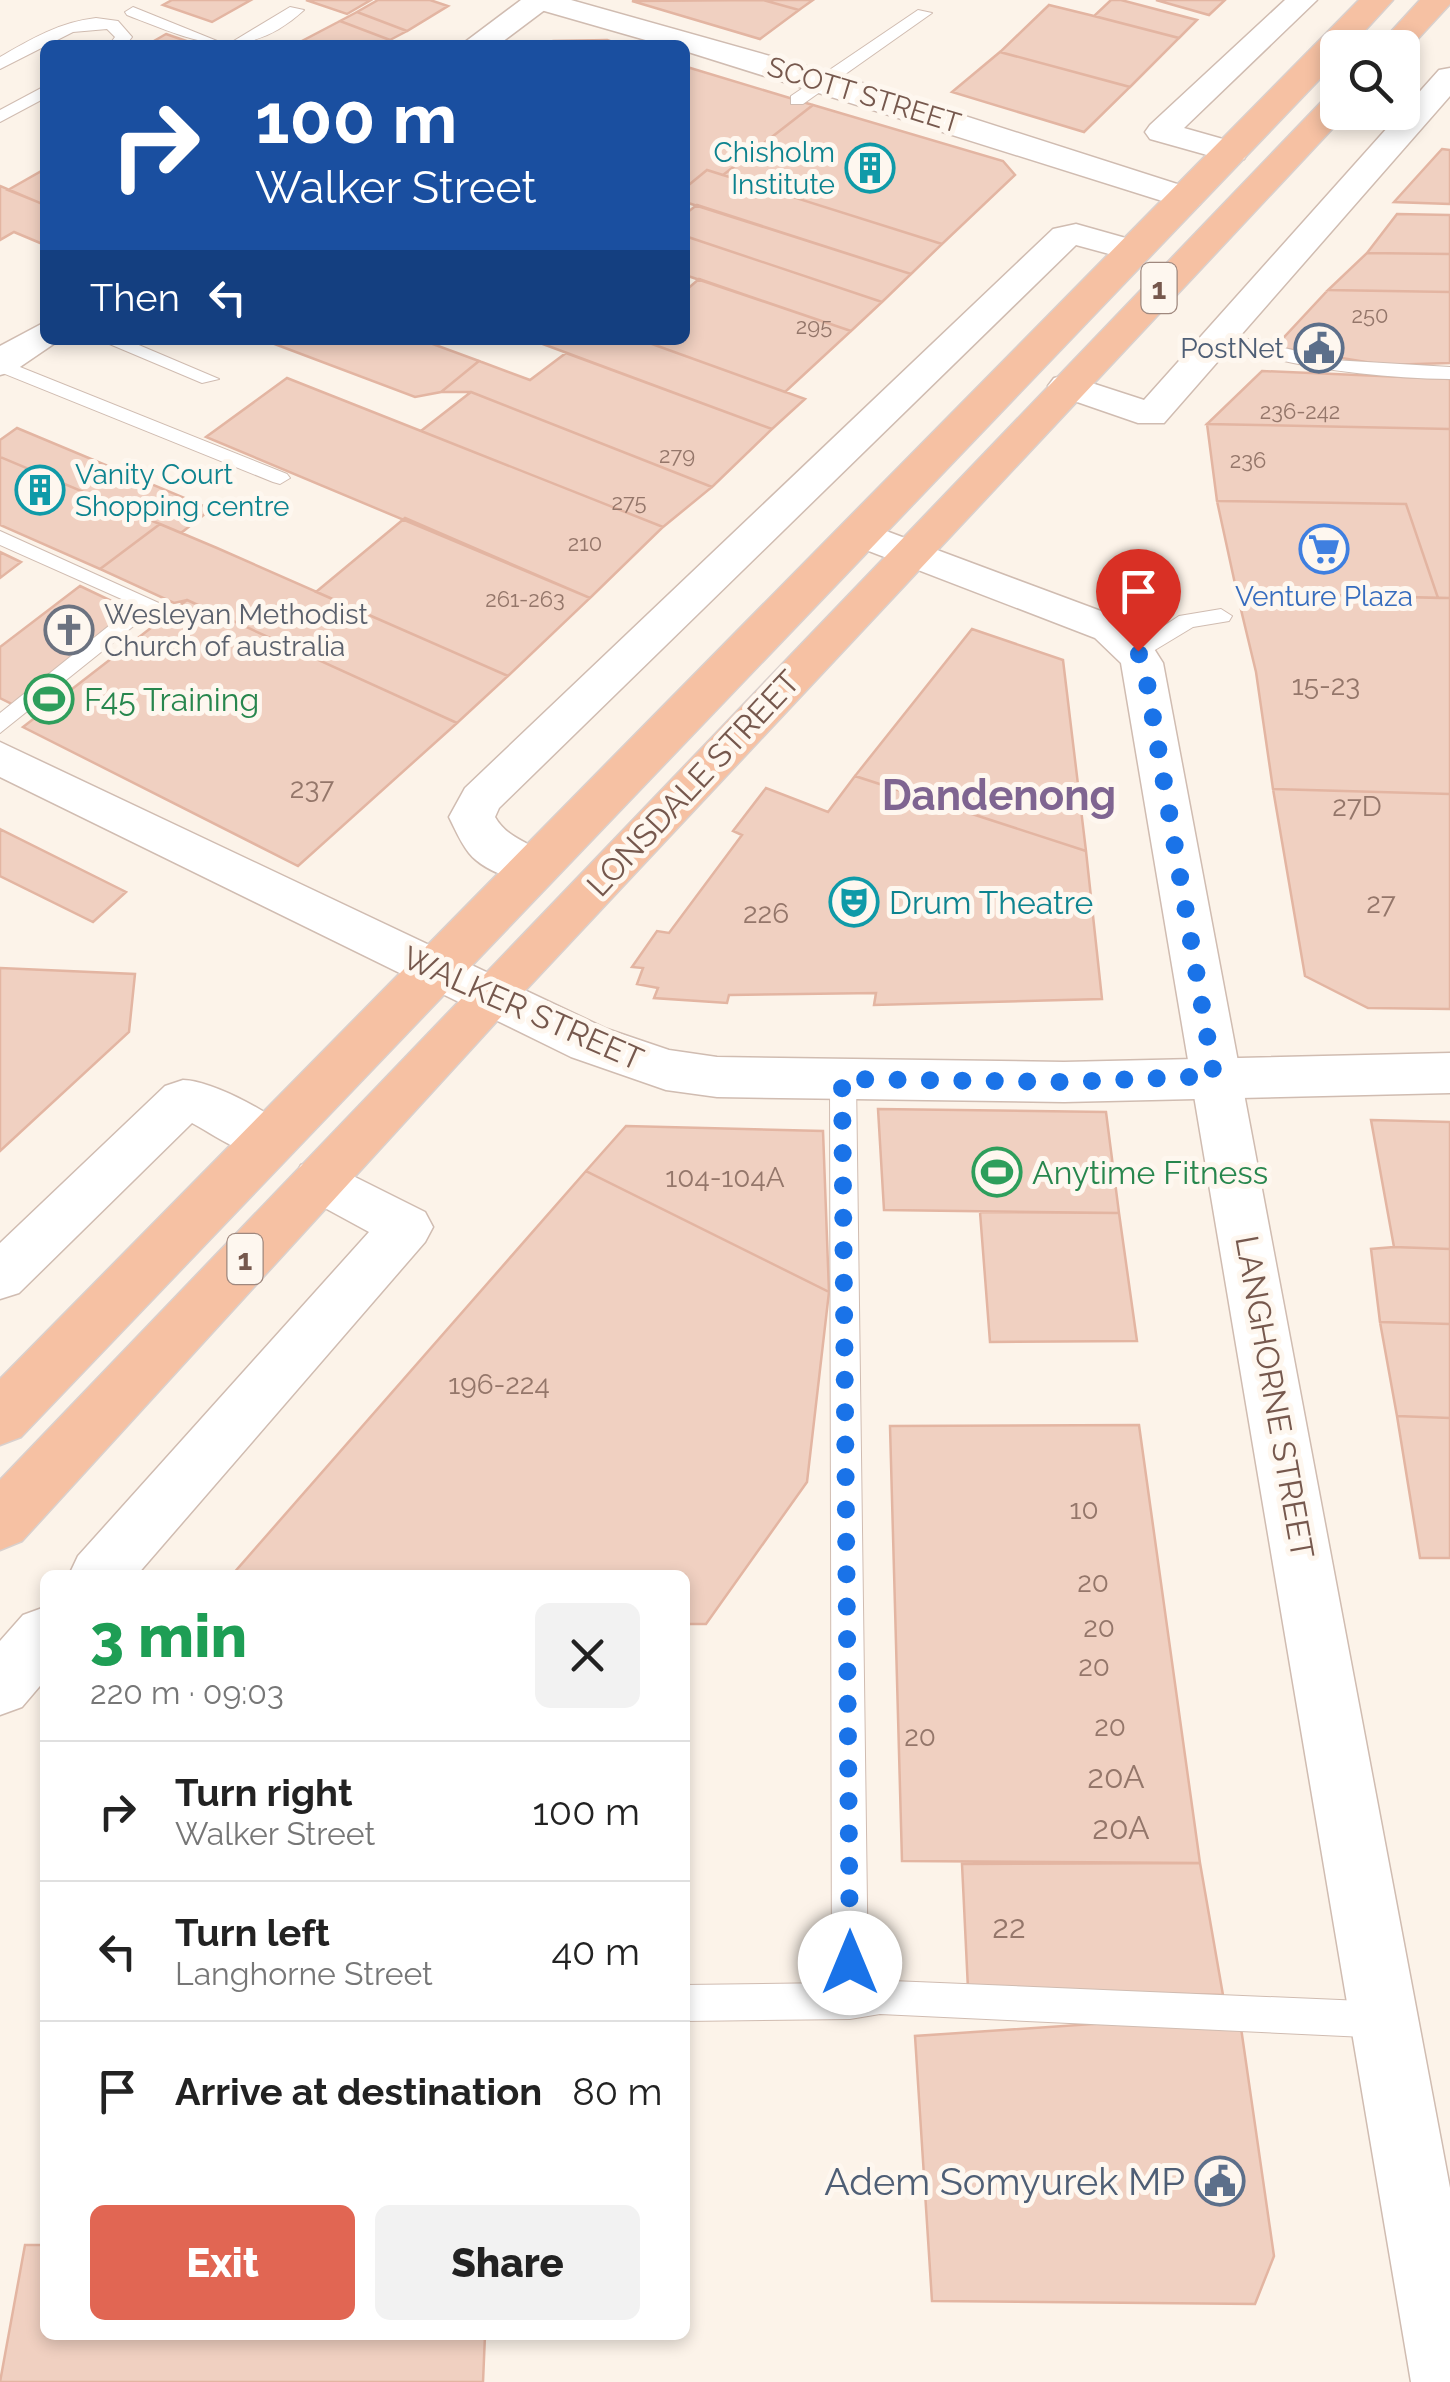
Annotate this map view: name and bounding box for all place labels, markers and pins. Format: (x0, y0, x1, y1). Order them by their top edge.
place label: Chisholm Institute (714, 136, 835, 201)
building icon: Chisholm Institute (844, 142, 896, 194)
public building icon: PostNet (1293, 322, 1345, 374)
place label: PostNet (1180, 332, 1285, 365)
place label: Vanity Court Shopping centre (75, 458, 289, 523)
building icon: Vanity Court Shopping centre (14, 464, 66, 516)
supermarket icon: Venture Plaza (1298, 523, 1350, 575)
pin (1096, 549, 1181, 652)
place label: Venture Plaza (1235, 580, 1413, 613)
place label: Wesleyan Methodist Church of australia (104, 598, 369, 663)
church icon: Wesleyan Methodist Church of australia (43, 604, 95, 656)
sports icon: F45 Training (23, 673, 75, 725)
place label: F45 Training (84, 681, 259, 718)
theatre icon: Drum Theatre (828, 876, 880, 928)
place label: Drum Theatre (889, 884, 1093, 921)
sports icon: Anytime Fitness (971, 1146, 1023, 1198)
place label: Anytime Fitness (1032, 1154, 1268, 1191)
public building icon: Adem Somyurek MP (1194, 2155, 1246, 2207)
place label: Adem Somyurek MP (824, 2159, 1185, 2204)

